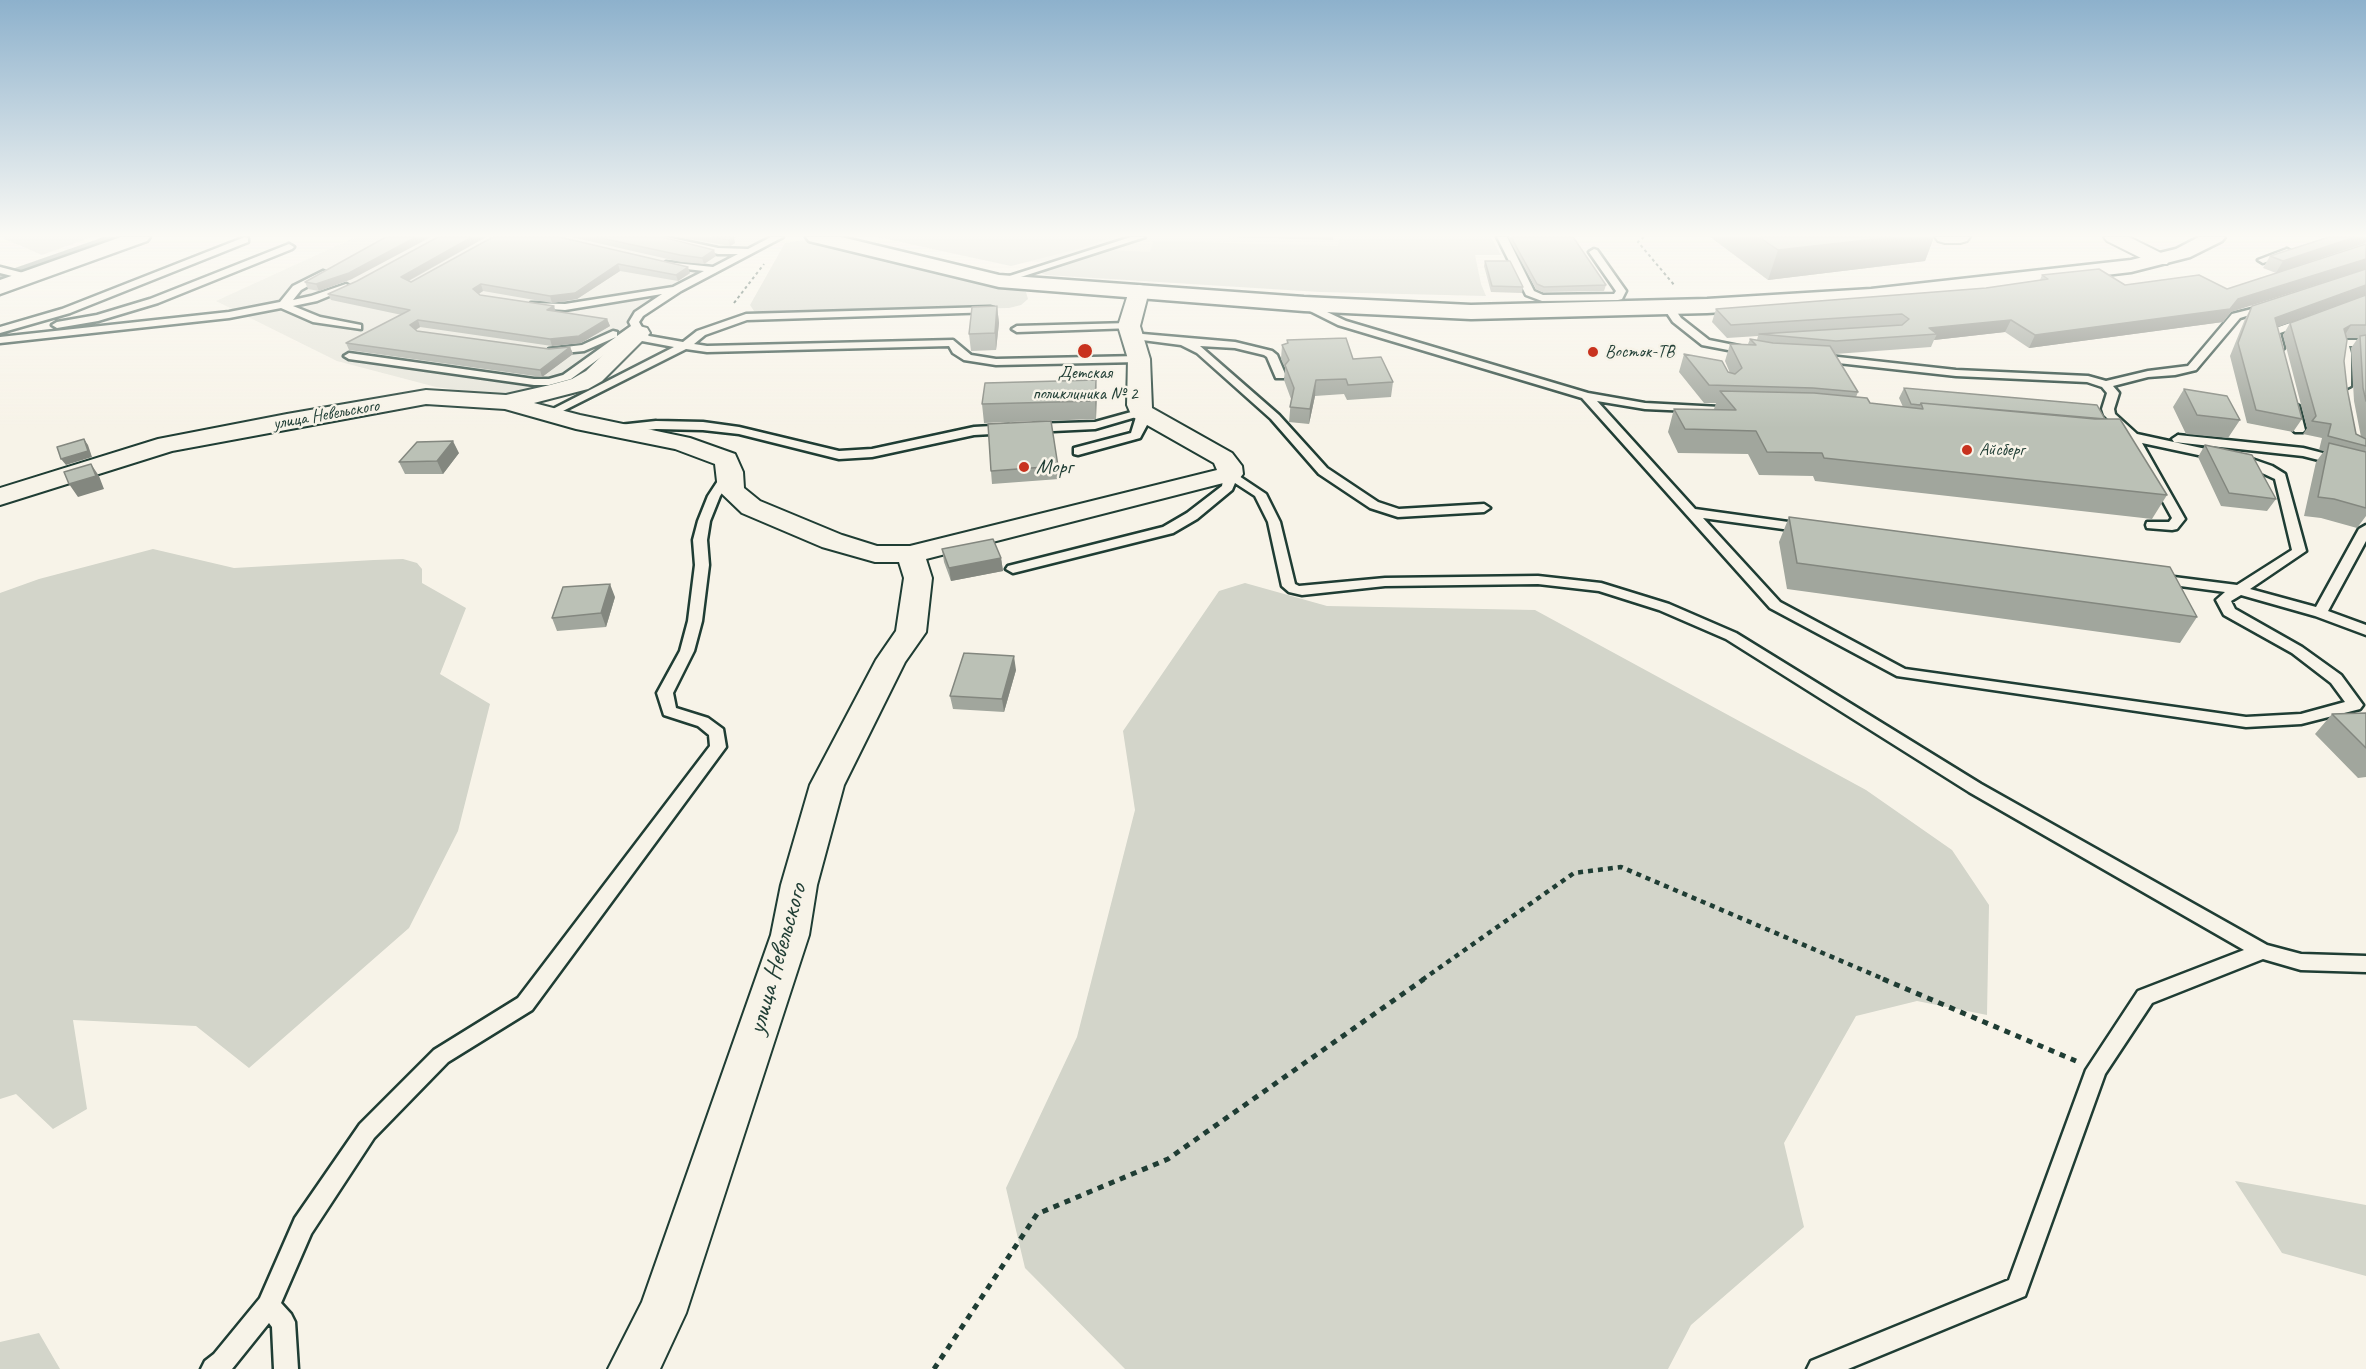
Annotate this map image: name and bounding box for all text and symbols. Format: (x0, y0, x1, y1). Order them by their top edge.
place label: Восток-ТВ (1605, 341, 1674, 363)
marker: Детская поликлиника № 2 (1076, 342, 1094, 360)
marker: Восток-ТВ (1586, 345, 1600, 359)
place label: Детская поликлиника № 2 (1033, 362, 1137, 404)
street label: улица Невельского (271, 395, 381, 435)
place label: Айсберг (1979, 439, 2024, 461)
marker: Айсберг (1960, 443, 1974, 457)
place label: Морг (1036, 454, 1072, 480)
marker: Морг (1017, 460, 1031, 474)
street label: улица Невельского (742, 880, 814, 1038)

